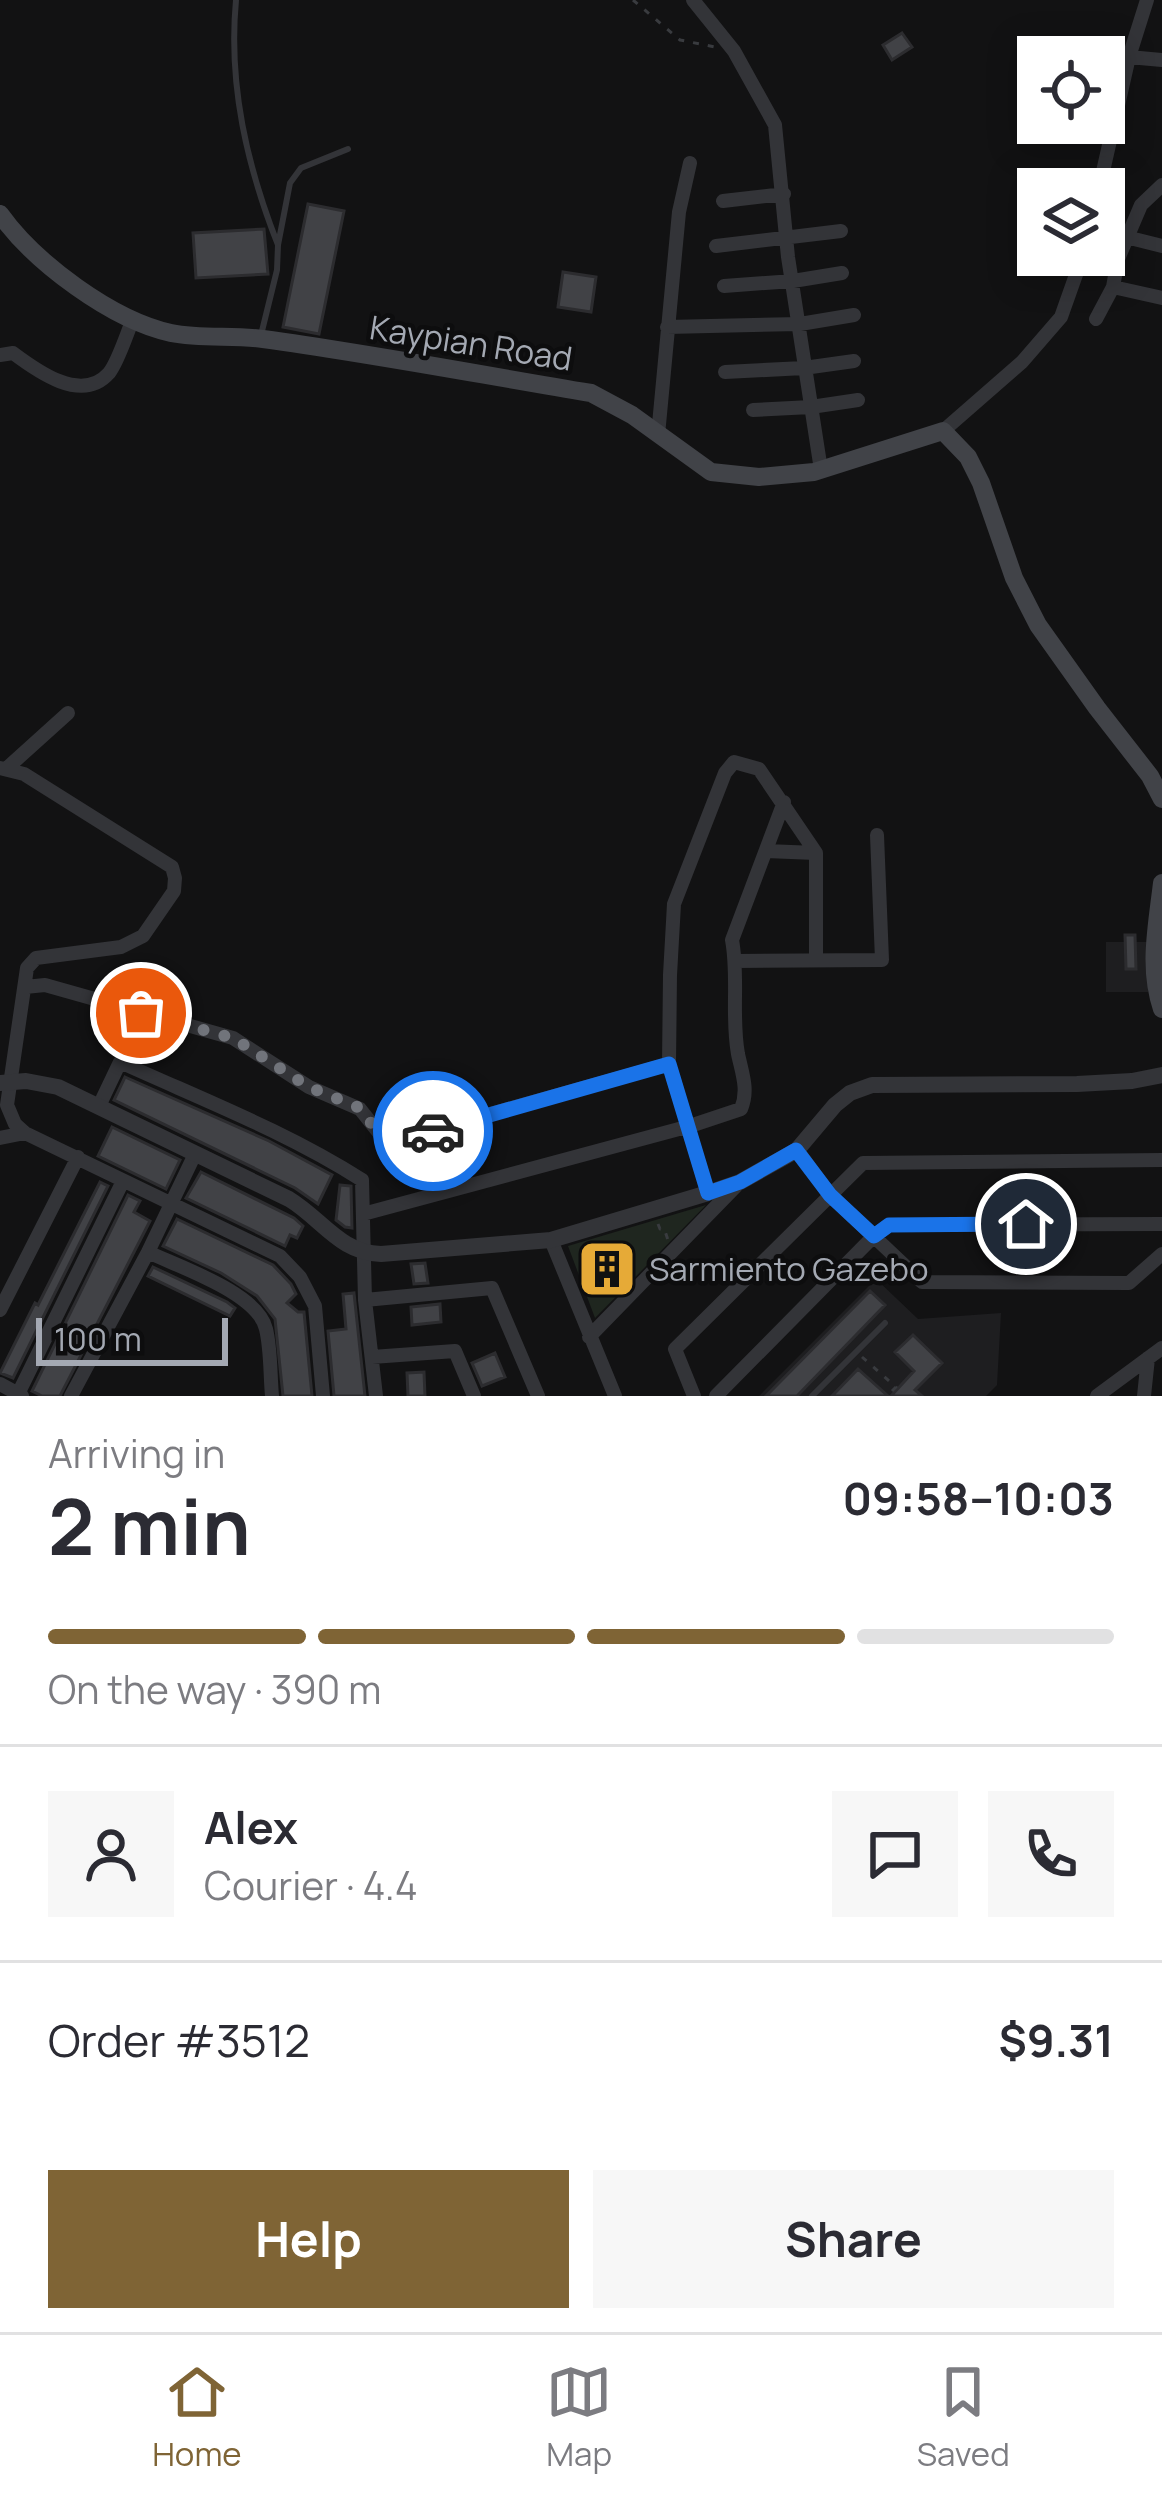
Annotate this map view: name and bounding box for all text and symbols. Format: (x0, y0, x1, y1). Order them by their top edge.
map controls (1017, 36, 1125, 276)
button: locate (1017, 36, 1125, 144)
button: layers (1017, 168, 1125, 276)
street label: Kaypian Road (367, 304, 576, 381)
pin (90, 962, 192, 1064)
icon: bag (108, 980, 174, 1046)
courier (373, 1071, 493, 1191)
icon: car (400, 1098, 466, 1164)
pin (975, 1173, 1077, 1275)
icon: home (993, 1191, 1059, 1257)
building icon: Sarmiento Gazebo (576, 1238, 638, 1300)
place label: Sarmiento Gazebo (649, 1246, 928, 1291)
scale bar (36, 1312, 228, 1365)
text: 100 m (54, 1316, 142, 1361)
text: Arriving in (48, 1426, 225, 1480)
text: 09:58–10:03 (842, 1467, 1114, 1529)
text: 2 min (48, 1472, 251, 1578)
text: On the way · 390 m (48, 1662, 381, 1716)
button: person (48, 1791, 174, 1917)
button: chat (832, 1791, 958, 1917)
button: phone (988, 1791, 1114, 1917)
text: Alex (204, 1796, 298, 1858)
text: Courier · 4.4 (204, 1858, 418, 1912)
text: Order #3512 (48, 2009, 310, 2071)
text: $9.31 (998, 2009, 1114, 2071)
button: Help (48, 2170, 569, 2308)
button: Share (593, 2170, 1114, 2308)
tab: Home (152, 2359, 242, 2476)
tab: Map (546, 2359, 612, 2476)
tab: Saved (917, 2359, 1010, 2476)

